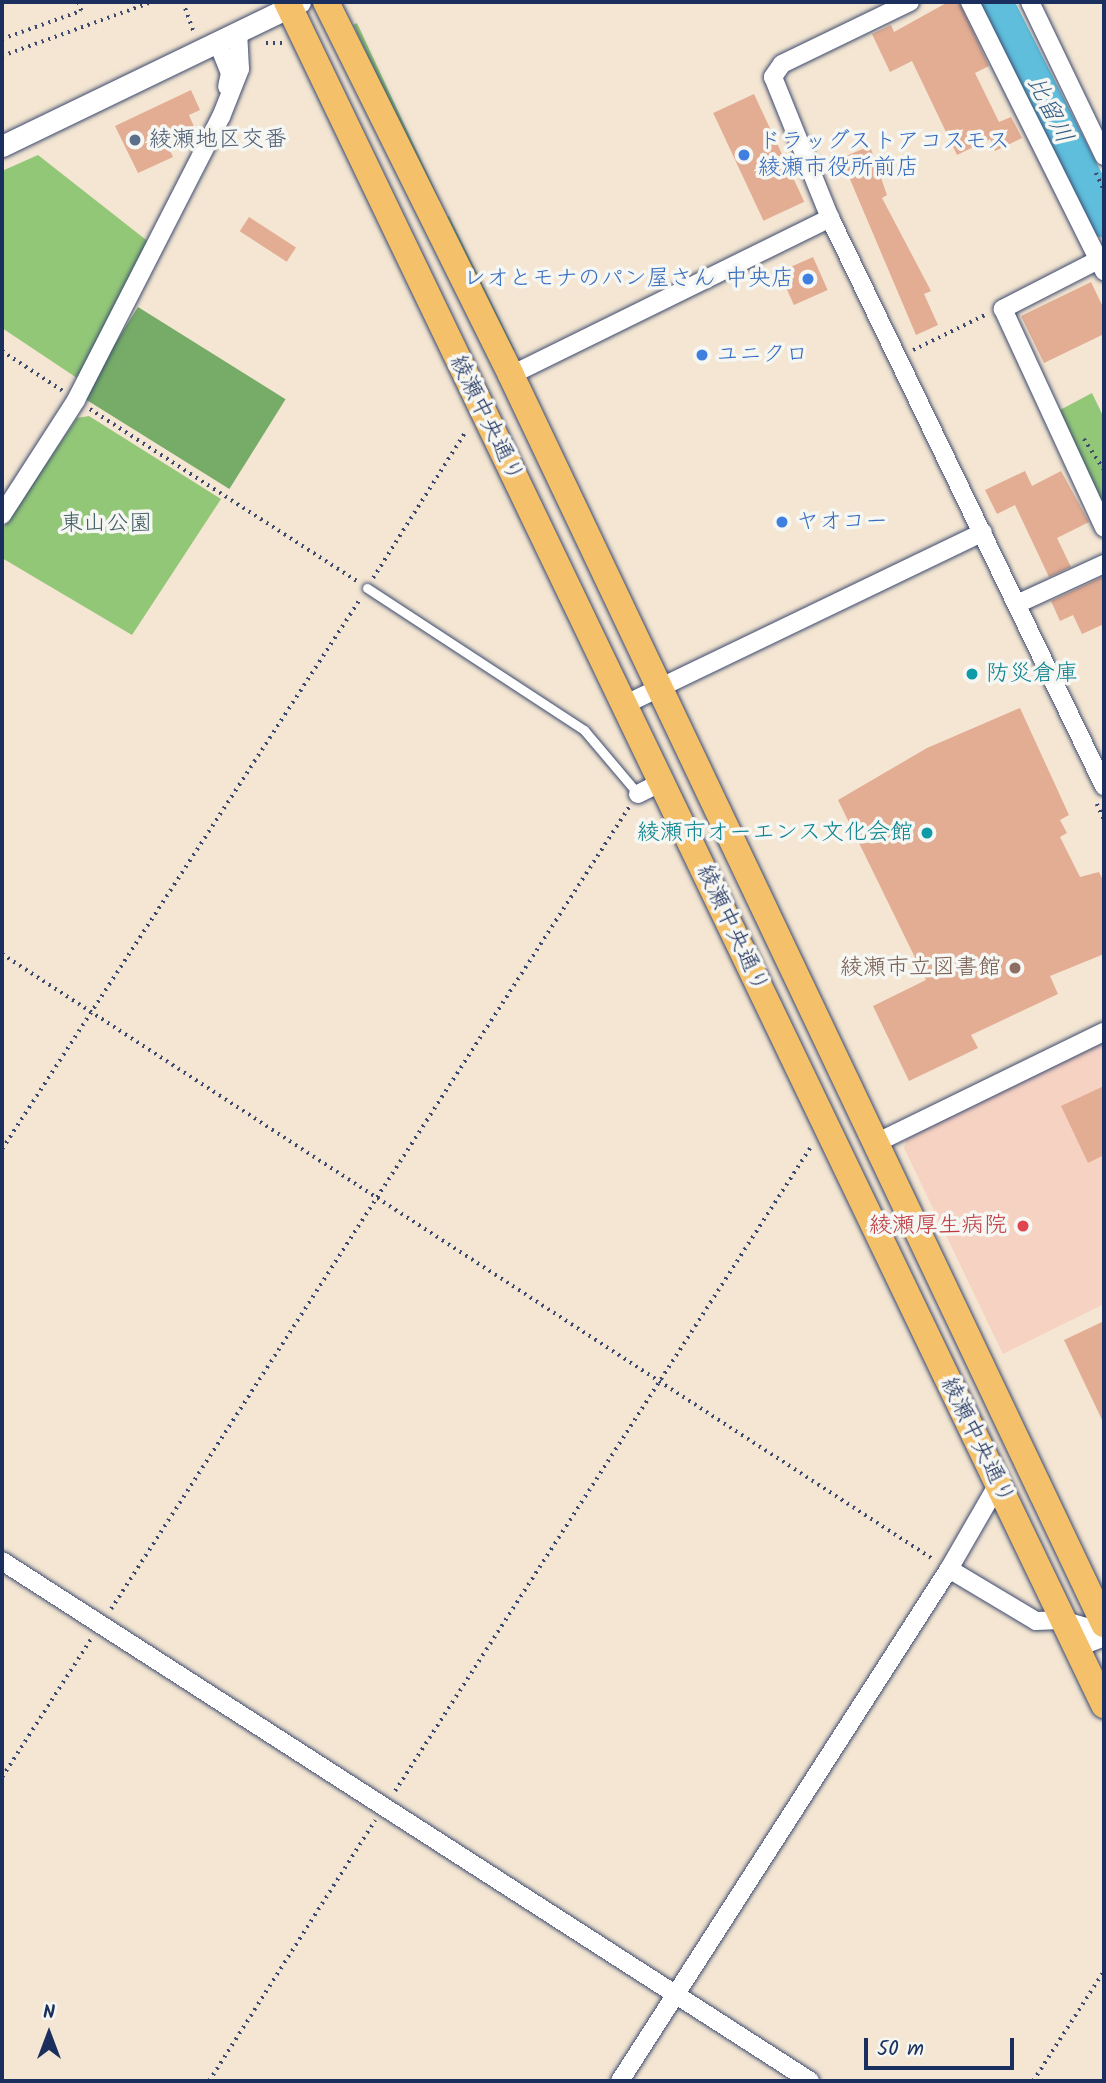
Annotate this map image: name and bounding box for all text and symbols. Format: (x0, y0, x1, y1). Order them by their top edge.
water label: 比留川 (1020, 71, 1078, 149)
place label: 綾瀬地区交番 (149, 126, 287, 154)
place label: ドラッグストアコスモス 綾瀬市役所前店 (758, 128, 1011, 182)
marker: 綾瀬地区交番 (127, 132, 143, 148)
marker: ドラッグストアコスモス 綾瀬市役所前店 (736, 147, 752, 163)
place label: レオとモナのパン屋さん 中央店 (463, 265, 794, 293)
marker: レオとモナのパン屋さん 中央店 (800, 271, 816, 287)
place label: ユニクロ (716, 341, 808, 369)
marker: ユニクロ (694, 347, 710, 363)
street label: 綾瀬中央通り (443, 351, 529, 487)
place label: ヤオコー (796, 508, 888, 536)
park label: 東山公園 (60, 510, 152, 538)
marker: ヤオコー (774, 514, 790, 530)
place label: 防災倉庫 (986, 660, 1078, 688)
marker: 防災倉庫 (964, 666, 980, 682)
place label: 綾瀬市オーエンス文化会館 (637, 819, 913, 847)
marker: 綾瀬市オーエンス文化会館 (919, 825, 935, 841)
street label: 綾瀬中央通り (690, 861, 774, 997)
place label: 綾瀬市立図書館 (840, 954, 1001, 982)
marker: 綾瀬市立図書館 (1007, 960, 1023, 976)
place label: 綾瀬厚生病院 (869, 1212, 1007, 1240)
marker: 綾瀬厚生病院 (1013, 1216, 1033, 1236)
street label: 綾瀬中央通り (934, 1373, 1020, 1509)
text: N (43, 1998, 55, 2028)
north arrow (14, 1999, 84, 2069)
scale bar (868, 2024, 1018, 2068)
text: 50 m (877, 2033, 924, 2066)

